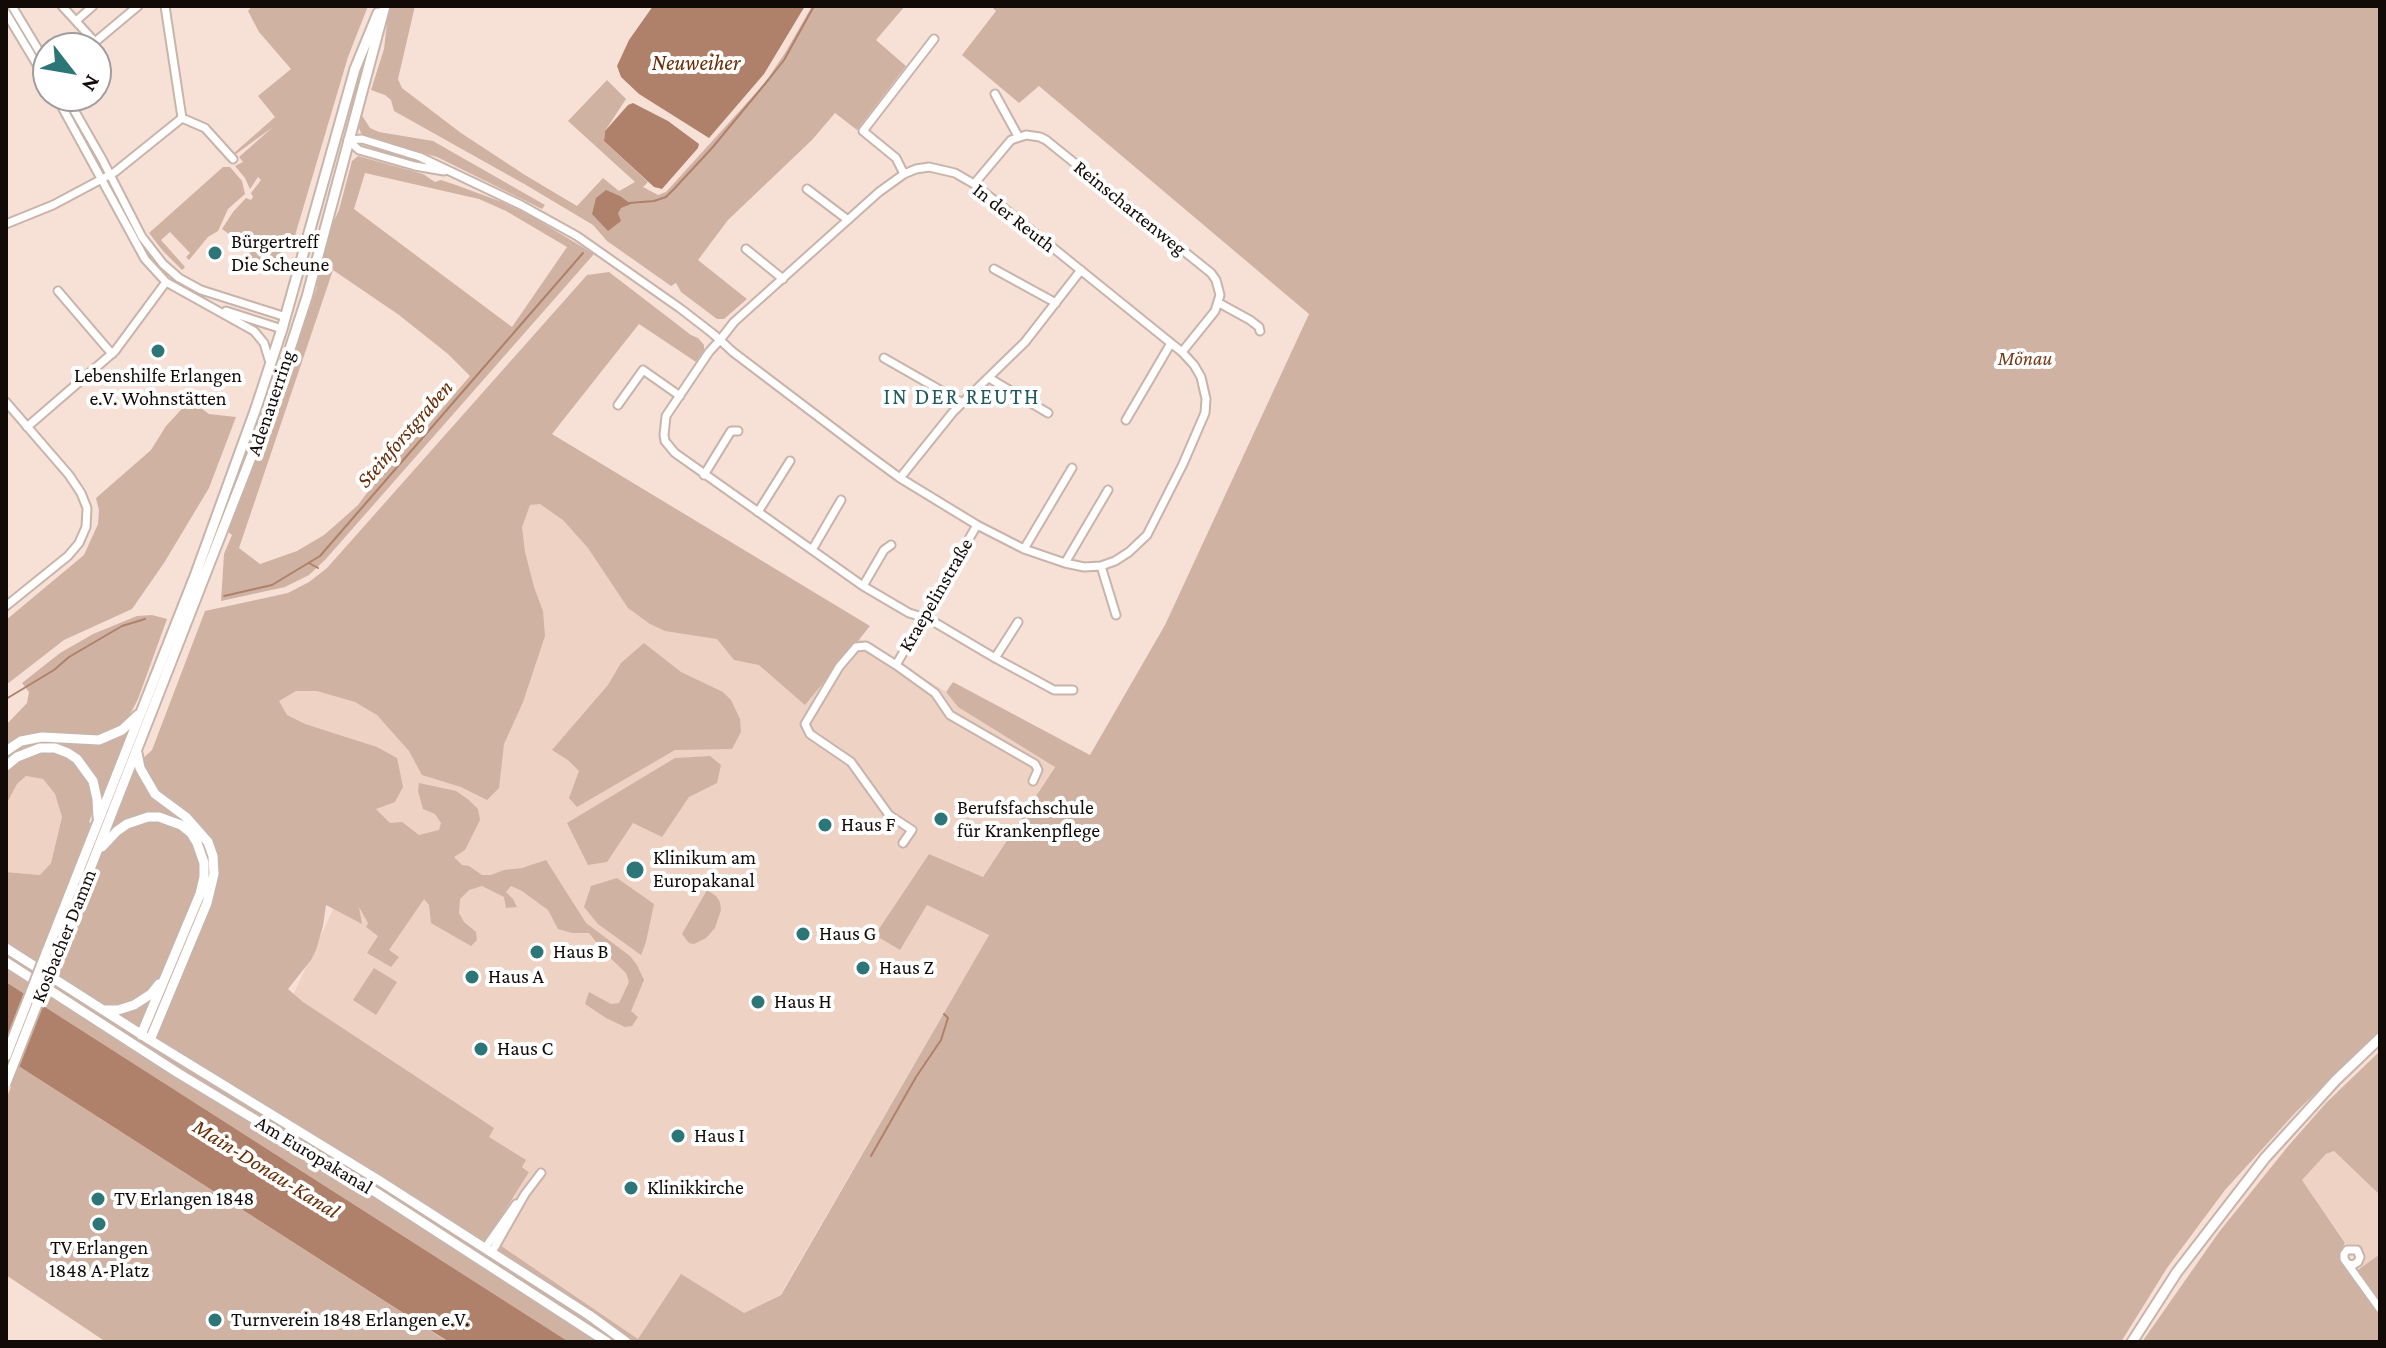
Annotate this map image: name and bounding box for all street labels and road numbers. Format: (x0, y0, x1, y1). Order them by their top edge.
street label: Reinschartenweg (1069, 155, 1191, 261)
street label: In der Reuth (968, 178, 1060, 258)
street label: Adenauerring (242, 347, 300, 459)
street label: Kraepelinstraße (894, 534, 978, 656)
street label: Kosbacher Damm (26, 866, 102, 1006)
street label: Am Europakanal (251, 1111, 377, 1199)

